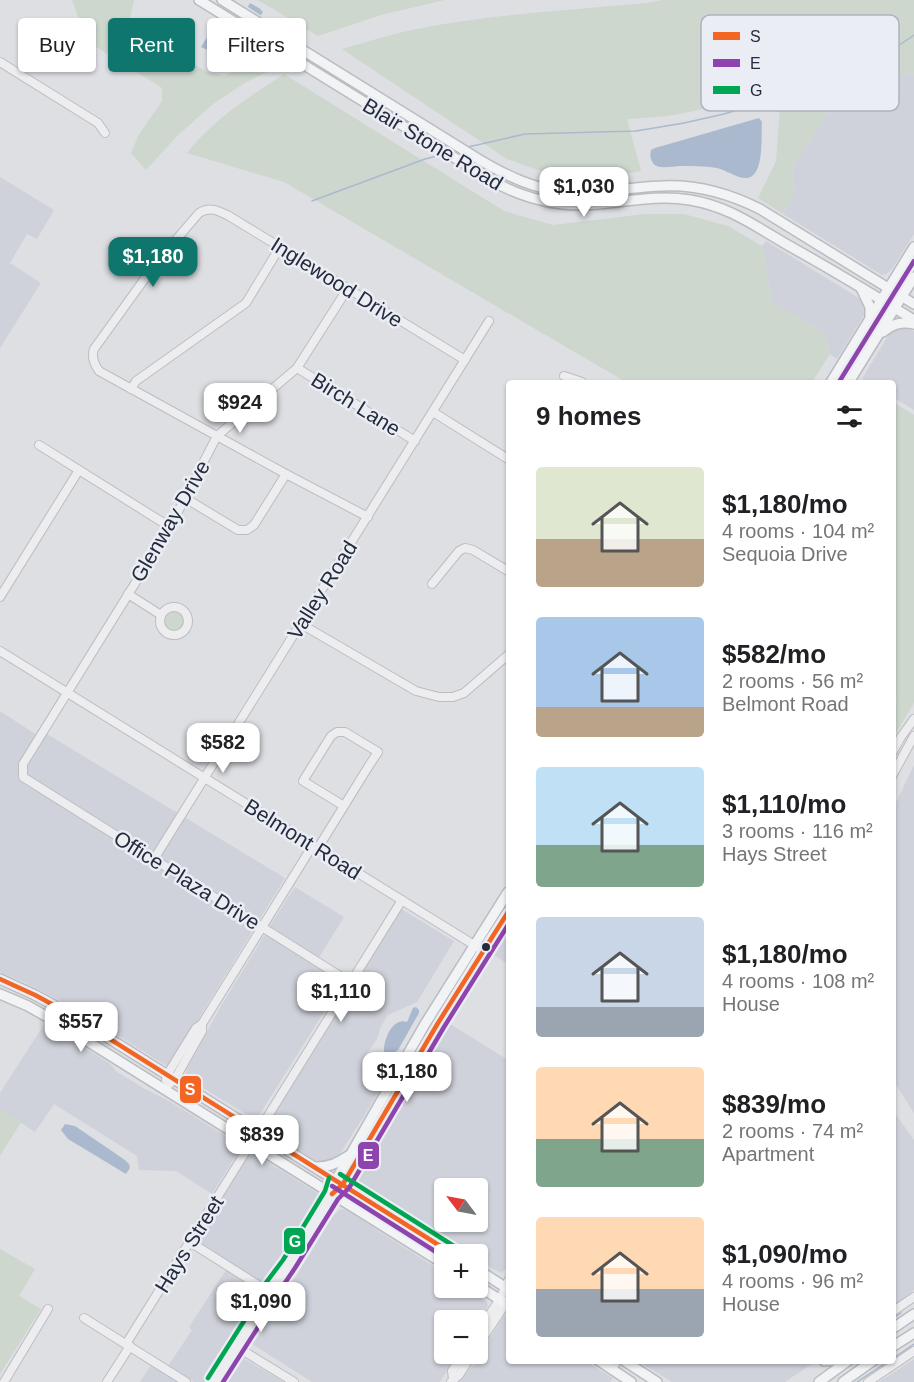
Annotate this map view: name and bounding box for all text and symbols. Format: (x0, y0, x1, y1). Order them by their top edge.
legend (701, 15, 899, 111)
chip: Buy (18, 18, 96, 72)
chip: Rent (108, 18, 195, 72)
chip: Filters (207, 18, 306, 72)
text: S (750, 28, 761, 45)
text: E (750, 55, 761, 72)
text: G (750, 82, 762, 99)
street label: Blair Stone Road (359, 93, 507, 195)
pin: $1,030 (535, 167, 633, 218)
text: $1,030 (553, 175, 615, 197)
street label: Inglewood Drive (267, 232, 407, 332)
pin: $1,180 (104, 237, 202, 288)
text: $1,180 (122, 245, 184, 267)
street label: Birch Lane (307, 368, 405, 440)
pin: $924 (204, 383, 276, 434)
text: $924 (218, 391, 262, 413)
icon: filters (833, 400, 866, 433)
text: 9 homes (536, 401, 642, 431)
street label: Glenway Drive (126, 456, 214, 586)
text: $1,180/mo (722, 489, 848, 519)
icon: home (584, 491, 656, 563)
text: 4 rooms · 104 m² (722, 520, 874, 542)
street label: Valley Road (283, 537, 361, 643)
text: Sequoia Drive (722, 543, 848, 565)
text: $582/mo (722, 639, 826, 669)
icon: home (584, 641, 656, 713)
text: 2 rooms · 56 m² (722, 670, 863, 692)
text: Belmont Road (722, 693, 849, 715)
pin: $582 (187, 723, 259, 774)
text: $582 (201, 731, 245, 753)
text: $1,110/mo (722, 789, 846, 819)
icon: home (584, 791, 656, 863)
street label: Belmont Road (240, 794, 366, 884)
text: 3 rooms · 116 m² (722, 820, 873, 842)
street label: Office Plaza Drive (110, 826, 264, 934)
text: Hays Street (722, 843, 826, 865)
text: $1,180/mo (722, 939, 848, 969)
unlabelled marker (480, 941, 492, 953)
icon: home (584, 941, 656, 1013)
text: 4 rooms · 108 m² (722, 970, 874, 992)
pin: $1,110 (292, 972, 390, 1023)
text: $1,110 (311, 980, 371, 1002)
text: House (722, 993, 780, 1015)
pin: $557 (45, 1002, 117, 1053)
text: $557 (59, 1010, 103, 1032)
pin: $1,180 (358, 1052, 456, 1103)
text: $1,180 (376, 1060, 438, 1082)
line badge: S (179, 1075, 202, 1104)
text: S (185, 1081, 196, 1098)
text: $839/mo (722, 1089, 826, 1119)
icon: home (584, 1091, 656, 1163)
pin: $839 (226, 1115, 298, 1166)
text: 2 rooms · 74 m² (722, 1120, 863, 1142)
text: $839 (240, 1123, 284, 1145)
line badge: E (357, 1141, 380, 1170)
text: Apartment (722, 1143, 814, 1165)
text: E (363, 1147, 374, 1164)
north arrow (434, 1178, 488, 1232)
map controls (434, 1178, 488, 1364)
street label: Hays Street (150, 1191, 228, 1297)
line badge: G (283, 1227, 306, 1255)
text: G (289, 1233, 301, 1250)
text: $1,090/mo (722, 1239, 848, 1269)
icon: home (584, 1241, 656, 1313)
button: + (434, 1244, 488, 1298)
text: 4 rooms · 96 m² (722, 1270, 863, 1292)
pin: $1,090 (212, 1282, 310, 1333)
text: $1,090 (230, 1290, 292, 1312)
text: House (722, 1293, 780, 1315)
button: − (434, 1310, 488, 1364)

